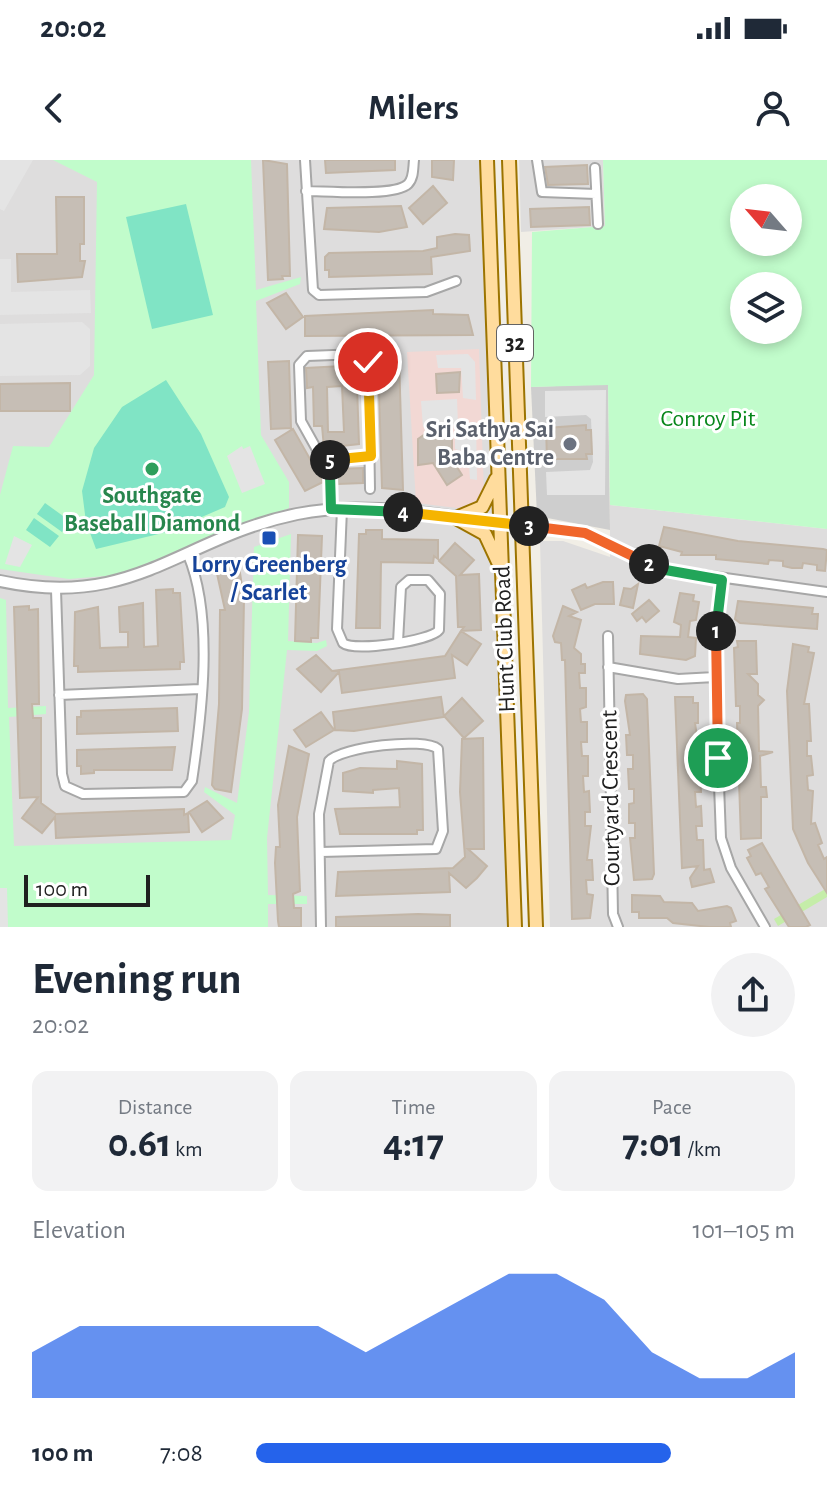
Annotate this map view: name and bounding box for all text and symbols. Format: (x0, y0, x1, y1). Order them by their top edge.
text: 20:02 (40, 13, 106, 43)
icon: back (32, 86, 76, 130)
icon: person (751, 86, 795, 130)
text: Milers (368, 90, 459, 126)
north arrow (730, 184, 802, 256)
map controls (730, 184, 802, 344)
button: layers (730, 272, 802, 344)
road number: 32 (497, 325, 533, 361)
pin (334, 328, 402, 396)
icon: check (346, 340, 390, 384)
park label: Conroy Pit (660, 407, 756, 431)
place label: Sri Sathya Sai Baba Centre (425, 418, 554, 470)
marker: Sri Sathya Sai Baba Centre (561, 435, 579, 453)
pin: 5 (310, 440, 350, 480)
text: 5 (325, 449, 335, 471)
marker: Southgate Baseball Diamond (143, 460, 161, 478)
place label: Southgate Baseball Diamond (64, 484, 240, 536)
pin: 4 (383, 492, 423, 532)
text: 4 (397, 501, 409, 523)
pin: 3 (509, 506, 549, 546)
text: 3 (524, 515, 534, 537)
marker: Lorry Greenberg / Scarlet (260, 529, 278, 547)
pin: 2 (629, 544, 669, 584)
place label: Lorry Greenberg / Scarlet (192, 553, 347, 605)
text: 2 (644, 553, 654, 575)
street label: Hunt Club Road (490, 565, 520, 713)
pin: 1 (696, 611, 736, 651)
text: 1 (712, 620, 720, 642)
street label: Courtyard Crescent (597, 709, 625, 886)
pin (684, 724, 752, 792)
icon: arrive (696, 736, 740, 780)
scale bar (24, 871, 150, 907)
text: 100 m (36, 878, 88, 900)
button: share (711, 953, 795, 1037)
text: Evening run (32, 958, 241, 1002)
text: 20:02 (32, 1012, 89, 1038)
text: Distance (118, 1096, 192, 1118)
text: Time (392, 1096, 435, 1118)
text: Pace (652, 1096, 692, 1118)
text: 0.61 (108, 1124, 171, 1164)
text: 4:17 (383, 1124, 444, 1164)
text: 7:01 (622, 1124, 684, 1164)
text: km (171, 1138, 203, 1160)
text: /km (684, 1138, 721, 1160)
text: Elevation (32, 1217, 126, 1243)
text: 101–105 m (692, 1217, 795, 1243)
text: 100 m (32, 1440, 93, 1466)
text: 7:08 (160, 1440, 203, 1466)

